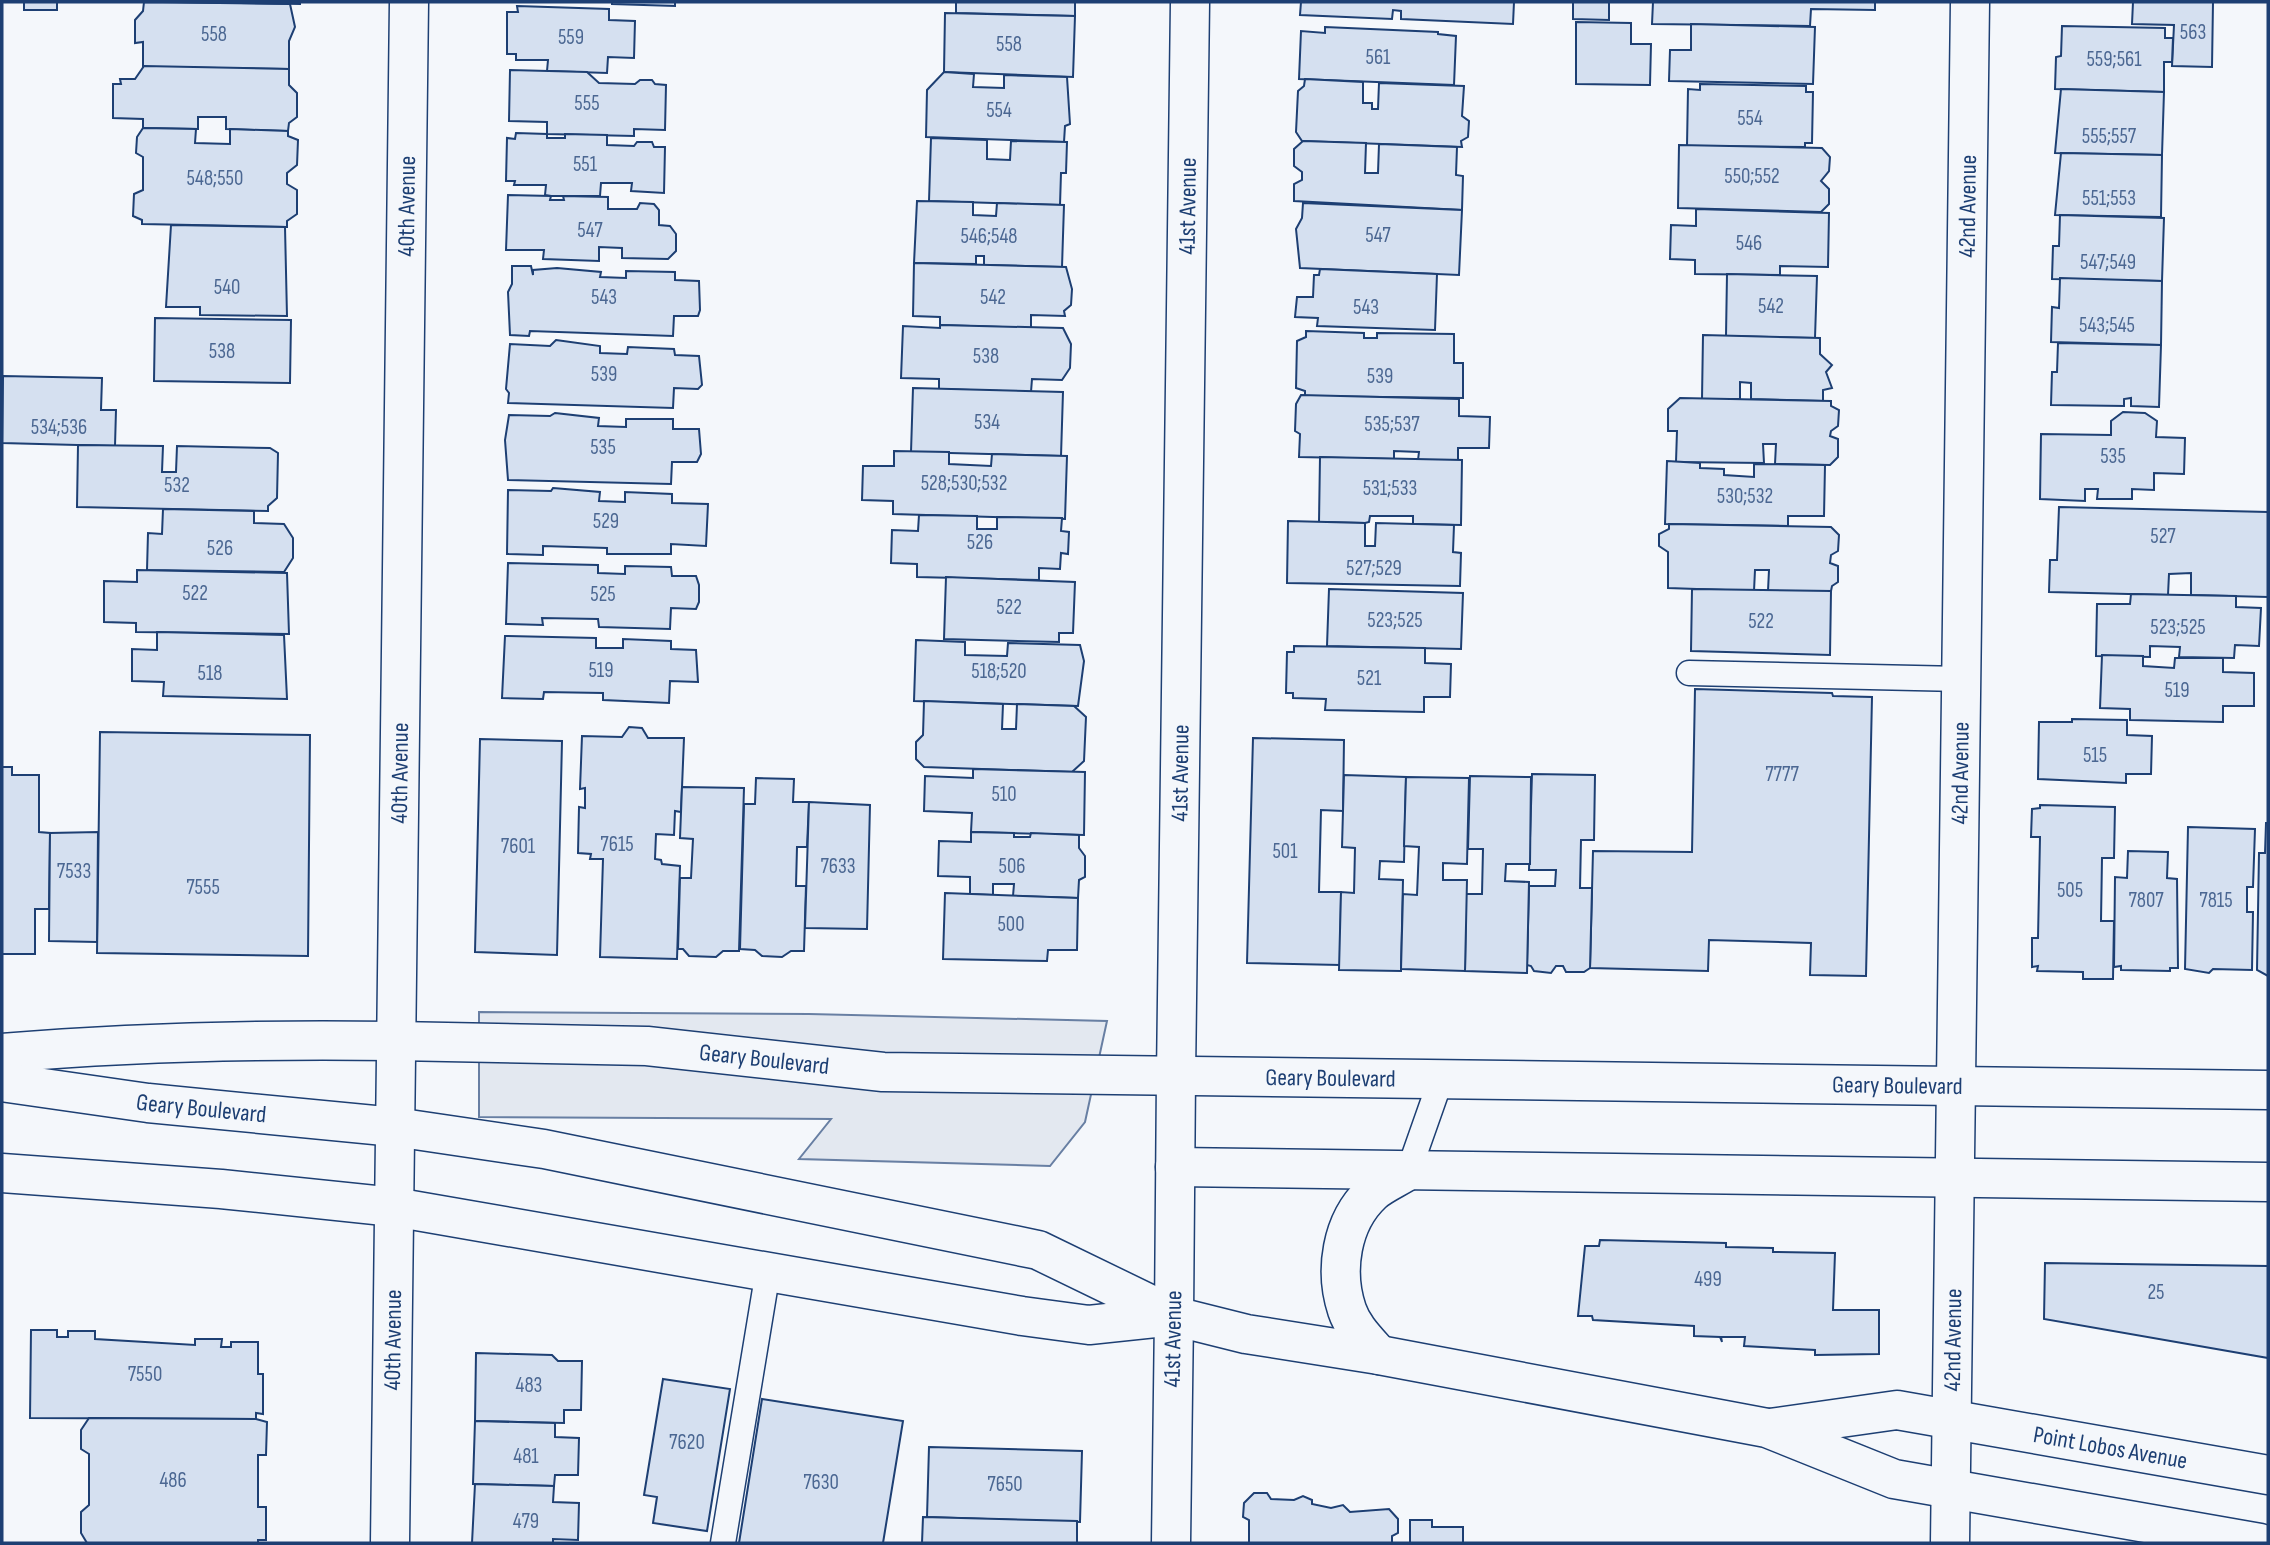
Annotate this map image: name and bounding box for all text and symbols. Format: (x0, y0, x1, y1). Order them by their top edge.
house number: 563 (2180, 20, 2206, 45)
house number: 558 (201, 22, 227, 47)
house number: 559 (558, 25, 584, 50)
house number: 558 (996, 32, 1022, 57)
house number: 561 (1366, 45, 1391, 70)
house number: 559;561 (2086, 47, 2142, 72)
house number: 555 (574, 91, 600, 116)
house number: 554 (986, 98, 1012, 123)
house number: 554 (1737, 106, 1763, 131)
house number: 555;557 (2082, 124, 2137, 149)
house number: 551 (573, 152, 598, 177)
street label: 42nd Avenue (1952, 154, 1983, 258)
street label: 40th Avenue (391, 155, 422, 257)
street label: 41st Avenue (1172, 157, 1202, 255)
house number: 550;552 (1724, 164, 1780, 189)
house number: 548;550 (187, 166, 243, 191)
house number: 551;553 (2082, 186, 2136, 211)
house number: 547 (577, 218, 603, 243)
house number: 547 (1365, 223, 1391, 248)
house number: 546;548 (960, 224, 1018, 249)
house number: 546 (1736, 231, 1762, 256)
house number: 547;549 (2080, 250, 2136, 275)
house number: 540 (214, 275, 240, 300)
house number: 543 (591, 285, 617, 310)
house number: 542 (980, 285, 1006, 310)
house number: 542 (1758, 294, 1784, 319)
house number: 543 (1353, 295, 1379, 320)
house number: 543;545 (2079, 313, 2135, 338)
house number: 538 (209, 339, 235, 364)
house number: 538 (973, 344, 999, 369)
house number: 539 (591, 362, 617, 387)
house number: 539 (1367, 364, 1393, 389)
house number: 534 (974, 410, 1000, 435)
house number: 535;537 (1364, 412, 1420, 437)
house number: 534;536 (31, 415, 87, 440)
house number: 535 (590, 435, 616, 460)
house number: 535 (2100, 444, 2126, 469)
house number: 528;530;532 (921, 471, 1007, 496)
house number: 532 (164, 473, 190, 498)
house number: 531;533 (1363, 476, 1417, 501)
house number: 530;532 (1717, 484, 1773, 509)
house number: 529 (593, 509, 619, 534)
house number: 527 (2150, 524, 2176, 549)
house number: 526 (967, 530, 993, 555)
house number: 526 (207, 536, 233, 561)
house number: 527;529 (1346, 556, 1402, 581)
house number: 522 (182, 581, 208, 606)
house number: 525 (590, 582, 616, 607)
house number: 522 (996, 595, 1022, 620)
house number: 523;525 (1367, 608, 1423, 633)
house number: 522 (1748, 609, 1774, 634)
house number: 523;525 (2150, 615, 2206, 640)
house number: 519 (588, 658, 614, 683)
house number: 518;520 (971, 659, 1027, 684)
house number: 518 (198, 661, 222, 686)
house number: 521 (1357, 666, 1382, 691)
house number: 519 (2164, 678, 2190, 703)
street label: 42nd Avenue (1945, 721, 1975, 825)
street label: 40th Avenue (384, 722, 415, 824)
street label: 41st Avenue (1165, 724, 1195, 822)
house number: 515 (2083, 743, 2107, 768)
house number: 7777 (1765, 762, 1799, 787)
house number: 510 (991, 782, 1017, 807)
house number: 7615 (600, 832, 634, 857)
house number: 7601 (501, 834, 536, 859)
house number: 501 (1272, 839, 1298, 864)
house number: 7633 (820, 854, 856, 879)
house number: 506 (999, 854, 1026, 879)
house number: 7533 (57, 859, 91, 884)
house number: 7555 (186, 875, 220, 900)
house number: 505 (2057, 878, 2083, 903)
house number: 7807 (2128, 888, 2164, 913)
house number: 7815 (2199, 888, 2233, 913)
house number: 500 (997, 912, 1025, 937)
street label: Geary Boulevard (698, 1037, 831, 1080)
street label: Geary Boulevard (1265, 1062, 1396, 1093)
street label: Geary Boulevard (1832, 1070, 1963, 1101)
street label: Geary Boulevard (134, 1087, 268, 1129)
house number: 499 (1694, 1267, 1722, 1292)
house number: 25 (2147, 1280, 2165, 1305)
street label: 42nd Avenue (1937, 1288, 1968, 1392)
street label: 40th Avenue (377, 1289, 408, 1391)
street label: 41st Avenue (1158, 1290, 1188, 1388)
house number: 7550 (128, 1362, 162, 1387)
house number: 483 (516, 1373, 542, 1398)
street label: Point Lobos Avenue (2031, 1420, 2190, 1475)
house number: 7620 (669, 1430, 705, 1455)
house number: 481 (513, 1444, 539, 1469)
house number: 486 (159, 1468, 187, 1493)
house number: 7630 (803, 1470, 839, 1495)
house number: 7650 (987, 1472, 1023, 1497)
house number: 479 (513, 1509, 539, 1534)

